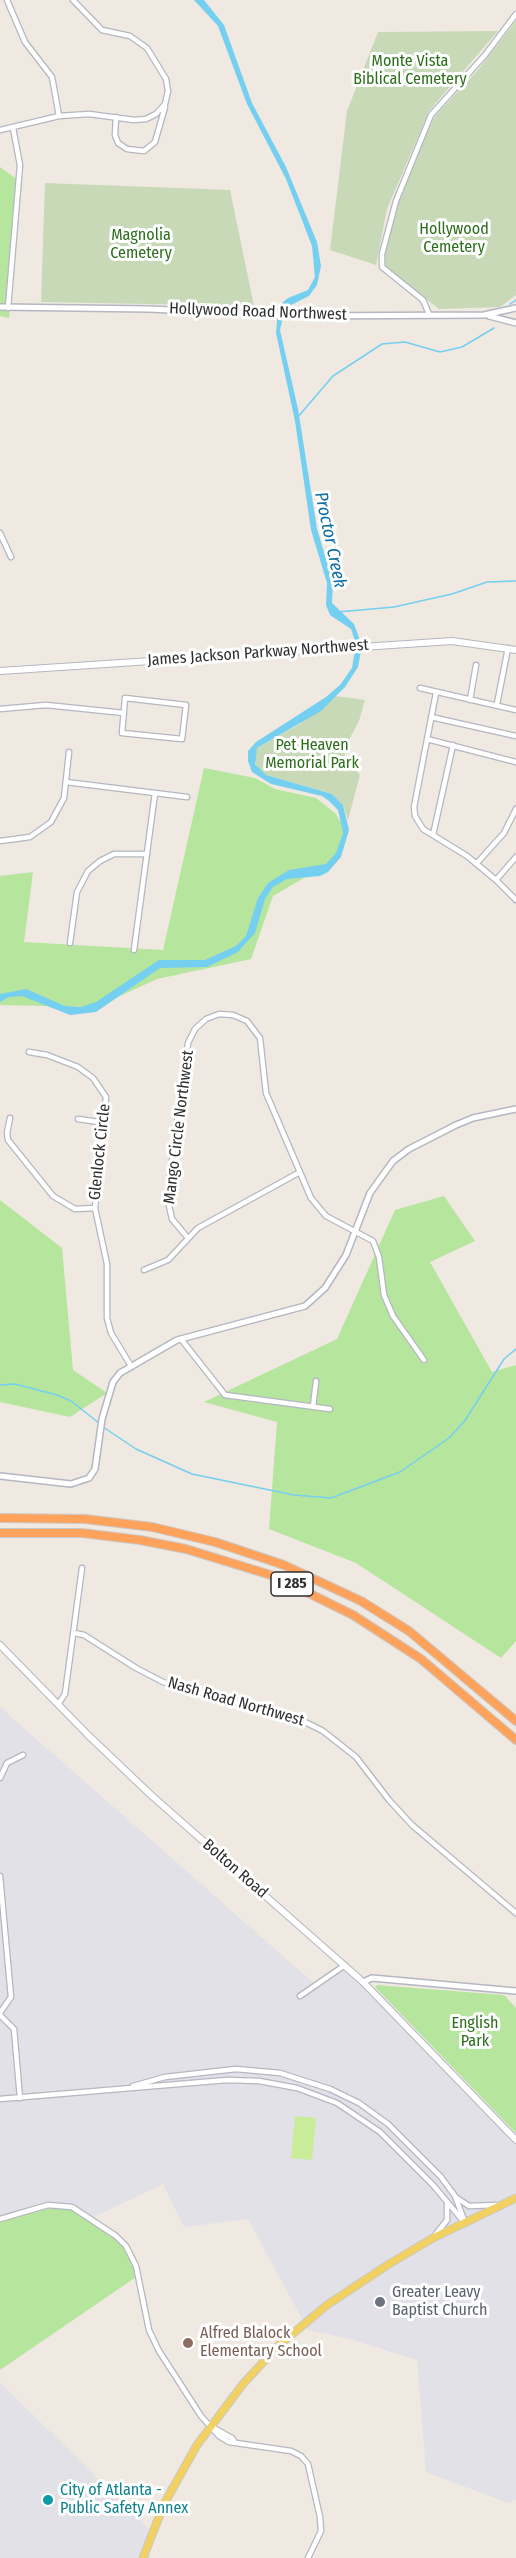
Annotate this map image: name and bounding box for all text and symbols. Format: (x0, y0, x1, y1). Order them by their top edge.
park label: Monte Vista Biblical Cemetery (353, 52, 467, 90)
park label: Hollywood Cemetery (419, 220, 489, 258)
park label: Magnolia Cemetery (110, 226, 172, 264)
street label: Hollywood Road Northwest (169, 299, 347, 325)
water label: Proctor Creek (309, 490, 351, 590)
street label: James Jackson Parkway Northwest (147, 636, 369, 670)
park label: Pet Heaven Memorial Park (265, 736, 359, 774)
street label: Mango Circle Northwest (160, 1049, 198, 1205)
street label: Glenlock Circle (85, 1103, 115, 1201)
road number: I 285 (271, 1572, 313, 1596)
street label: Nash Road Northwest (165, 1673, 307, 1731)
street label: Bolton Road (198, 1835, 272, 1903)
park label: English Park (452, 2014, 498, 2052)
place label: Greater Leavy Baptist Church (392, 2283, 487, 2321)
marker: Greater Leavy Baptist Church (373, 2295, 387, 2309)
place label: Alfred Blalock Elementary School (200, 2324, 322, 2362)
marker: Alfred Blalock Elementary School (181, 2336, 195, 2350)
place label: City of Atlanta - Public Safety Annex (60, 2481, 188, 2519)
marker: City of Atlanta - Public Safety Annex (41, 2493, 55, 2507)

